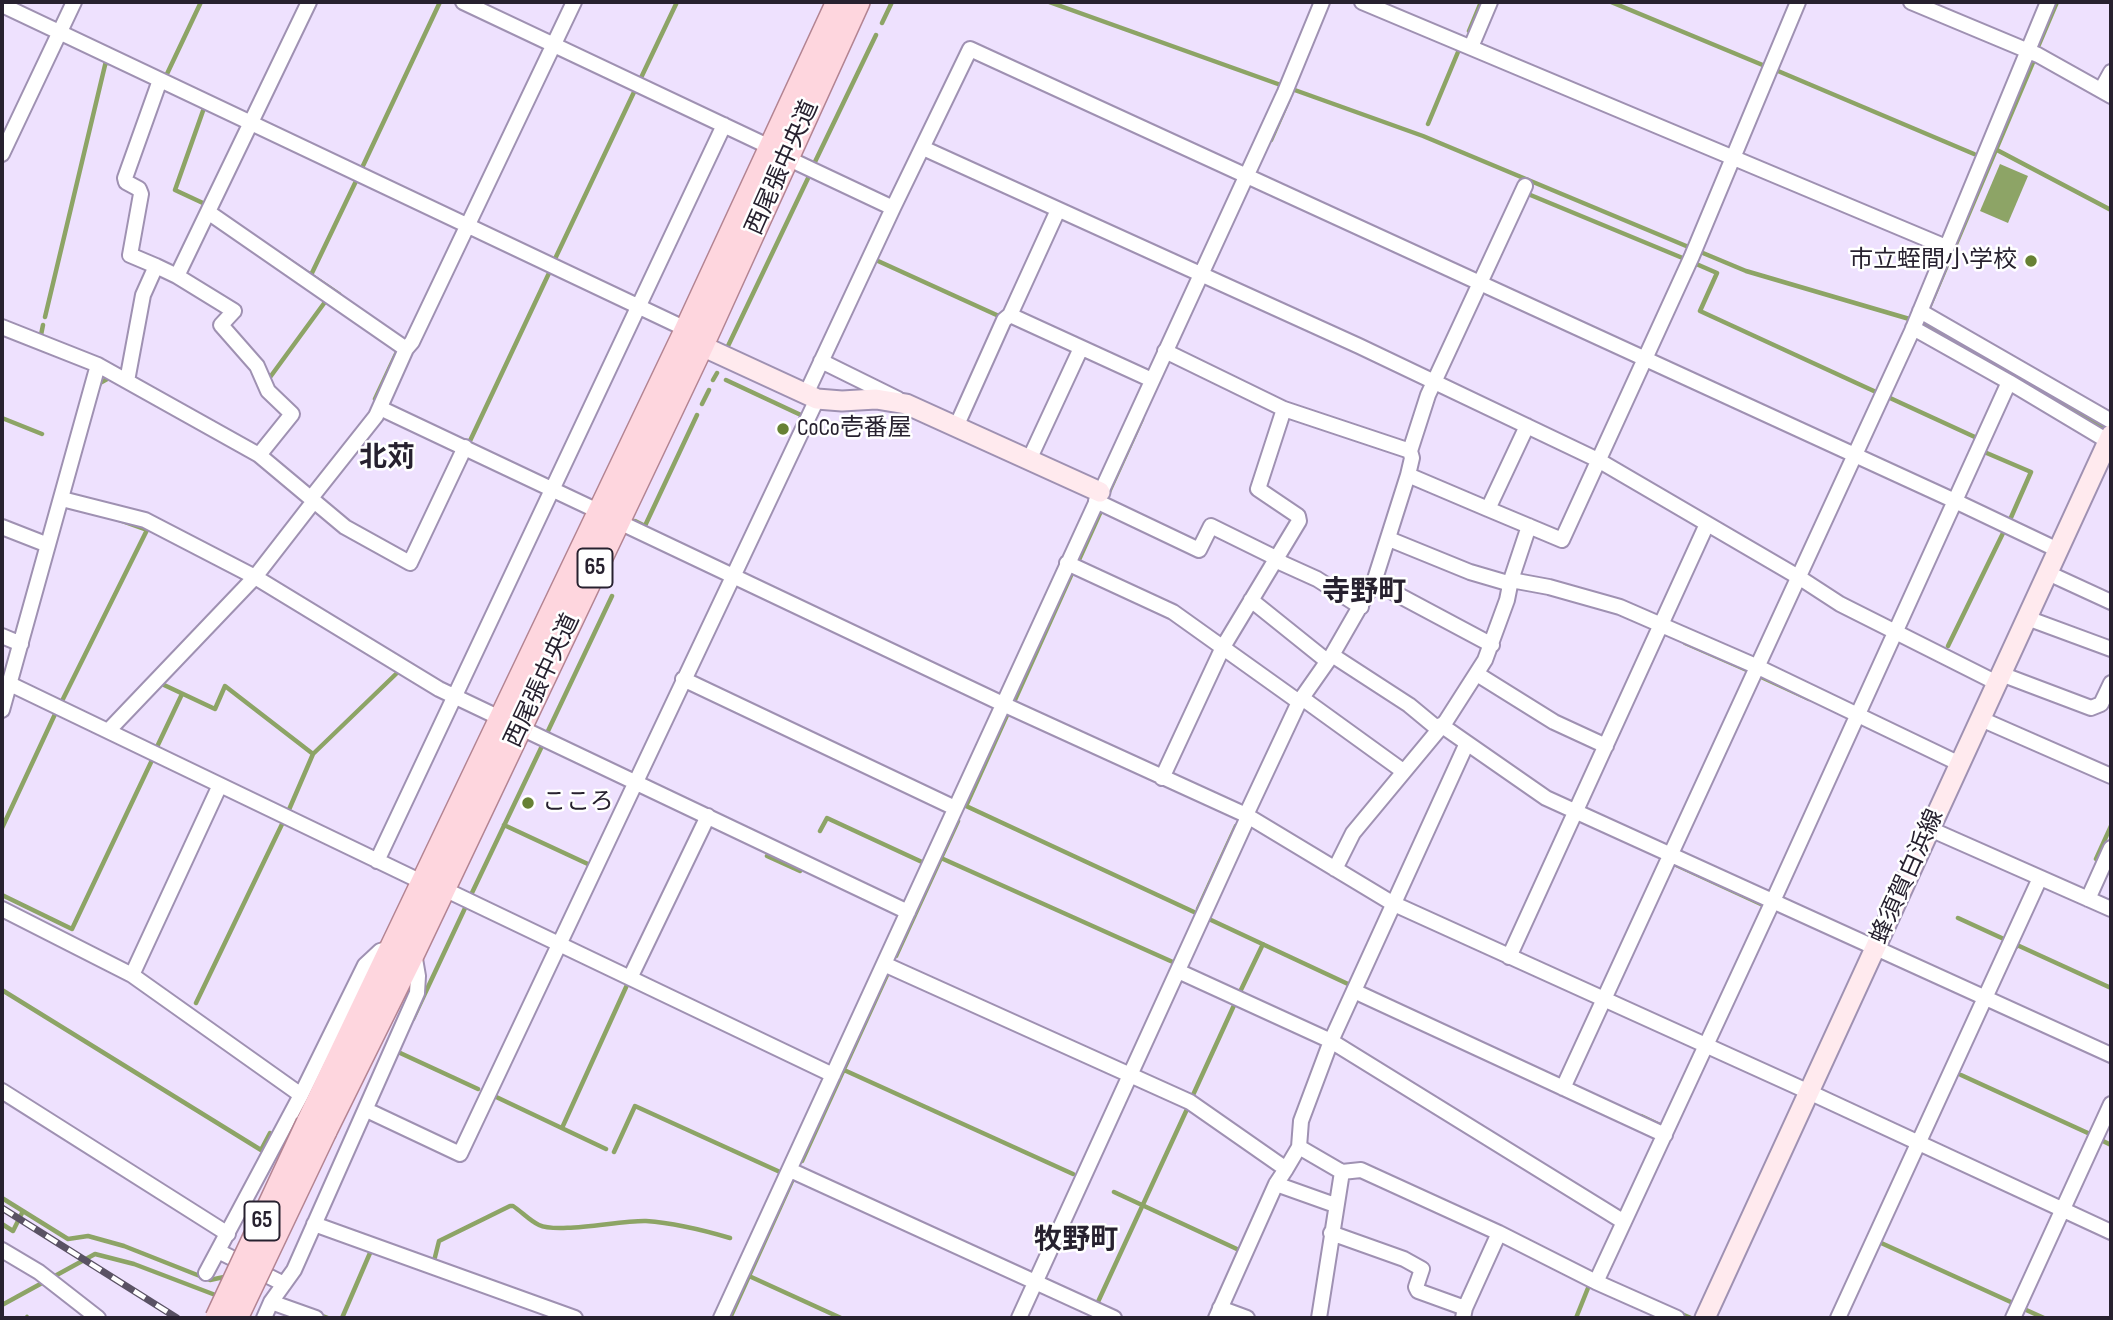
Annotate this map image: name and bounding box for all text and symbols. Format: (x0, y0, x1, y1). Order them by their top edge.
street label: 西尾張中央道 (741, 96, 825, 240)
place label: 市立蛭間小学校 (1849, 247, 2017, 275)
marker: 市立蛭間小学校 (2023, 253, 2039, 269)
place label: CoCo壱番屋 (797, 415, 912, 443)
marker: CoCo壱番屋 (775, 421, 791, 437)
district label: 北苅 (359, 442, 415, 476)
road number: 65 (578, 548, 612, 588)
district label: 寺野町 (1322, 576, 1406, 610)
street label: 西尾張中央道 (500, 610, 586, 752)
place label: こころ (542, 789, 614, 817)
marker: こころ (520, 795, 536, 811)
street label: 蜂須賀白浜線 (1866, 805, 1950, 949)
road number: 65 (244, 1202, 280, 1240)
district label: 牧野町 (1034, 1224, 1118, 1258)

